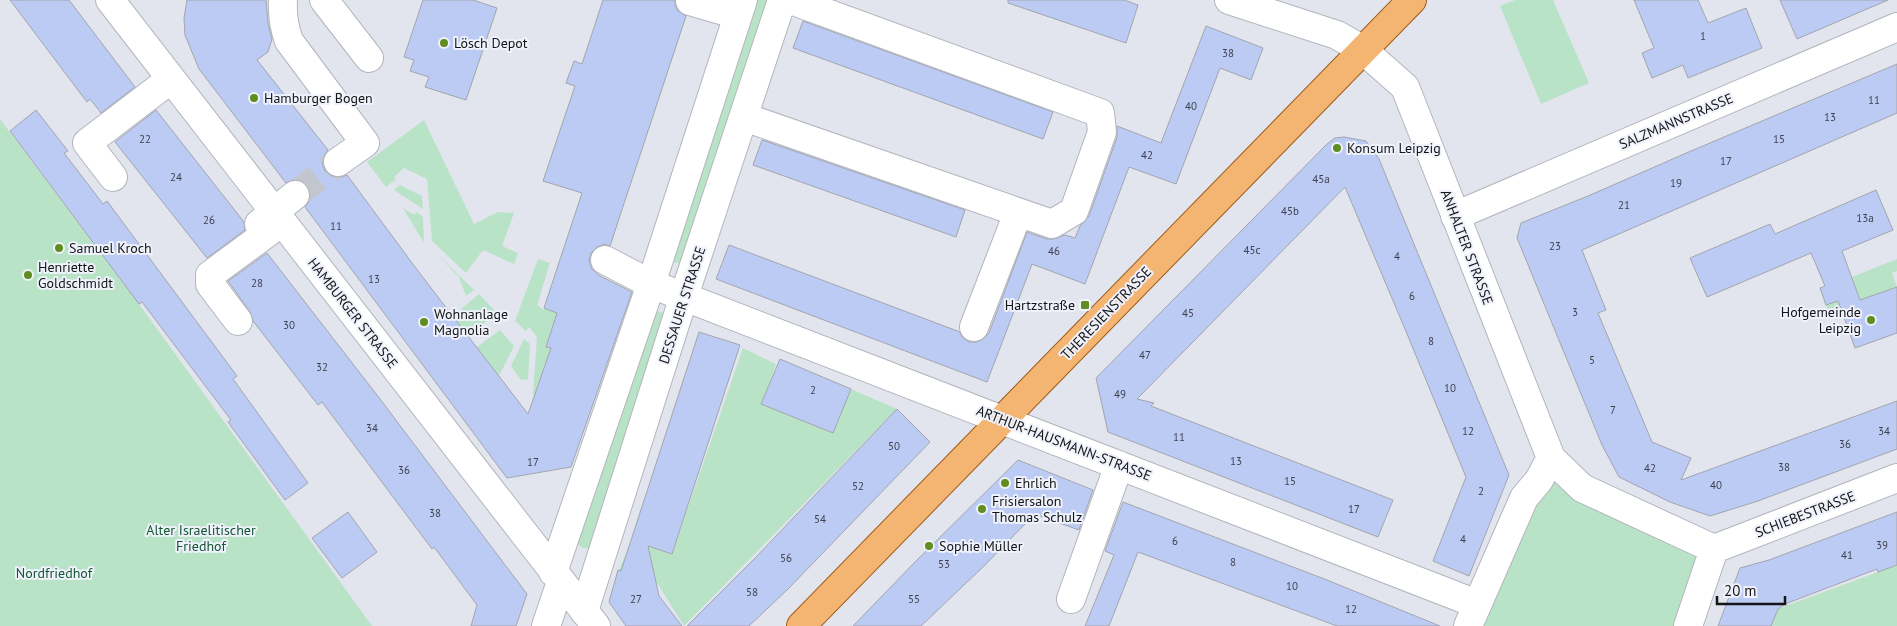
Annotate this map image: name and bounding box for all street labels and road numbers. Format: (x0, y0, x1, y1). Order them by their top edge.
street label: SALZMANNSTRASSE (1616, 89, 1736, 153)
street label: ANHALTER STRASSE (1437, 187, 1497, 307)
street label: DESSAUER STRASSE (655, 244, 709, 366)
street label: HAMBURGER STRASSE (304, 254, 402, 372)
street label: THERESIENSTRASSE (1057, 263, 1155, 363)
street label: ARTHUR-HAUSMANN-STRASSE (974, 401, 1154, 485)
street label: SCHIEBESTRASSE (1752, 487, 1858, 541)

